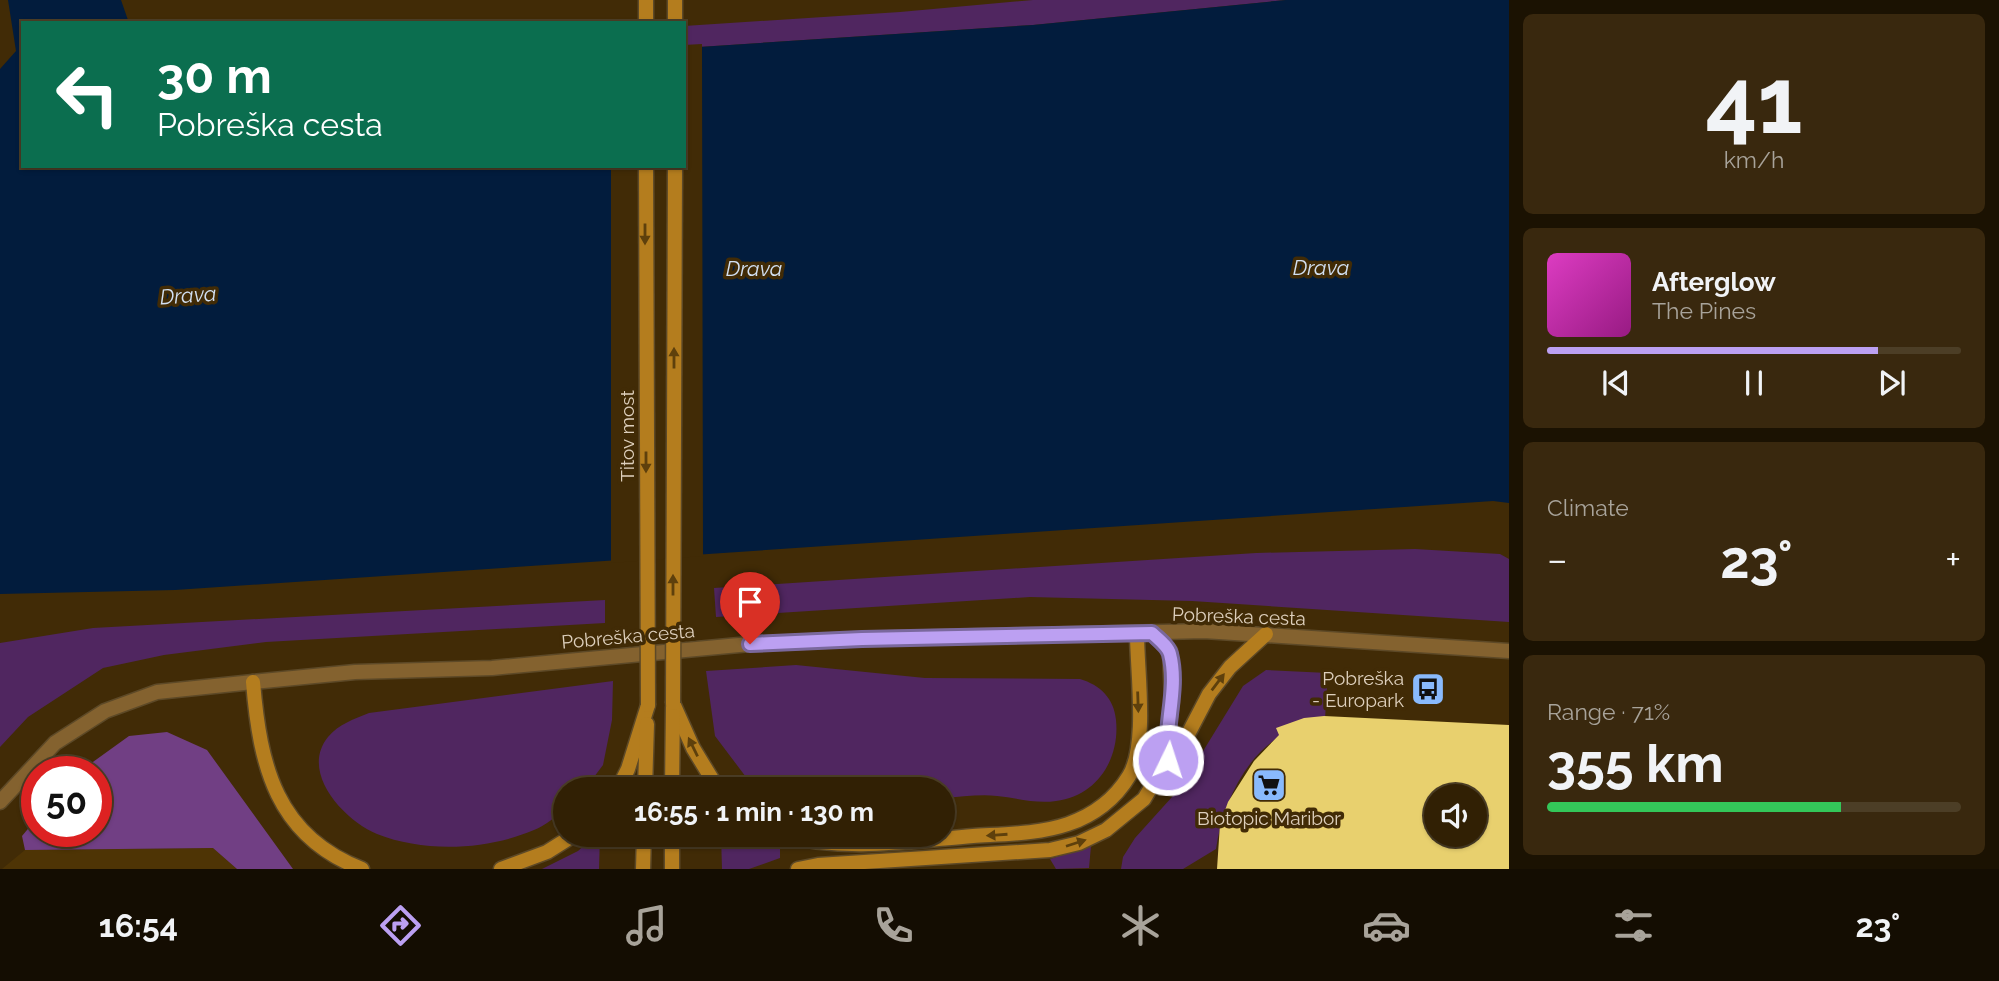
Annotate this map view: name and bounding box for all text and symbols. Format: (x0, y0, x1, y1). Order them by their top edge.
text: 30 m (157, 47, 272, 104)
text: 41 (1706, 47, 1802, 154)
icon: left (42, 49, 133, 140)
text: Pobreška cesta (157, 106, 383, 143)
text: km/h (1724, 146, 1784, 173)
one-way arrow (640, 224, 651, 246)
water label: Drava (1293, 255, 1349, 280)
water label: Drava (726, 256, 782, 281)
text: Afterglow (1652, 267, 1776, 297)
water label: Drava (159, 281, 217, 309)
text: The Pines (1652, 297, 1756, 324)
one-way arrow (669, 347, 680, 369)
icon: previous (1597, 364, 1635, 402)
icon: pause (1735, 364, 1773, 402)
icon: next (1873, 364, 1911, 402)
street label: Titov most (616, 390, 638, 482)
one-way arrow (640, 451, 652, 473)
text: Climate (1547, 494, 1629, 521)
text: 23° (1720, 529, 1793, 590)
text: − (1547, 537, 1567, 582)
text: + (1945, 537, 1961, 582)
pin (720, 572, 780, 644)
one-way arrow (667, 574, 679, 596)
icon: arrive (731, 583, 769, 621)
street label: Pobreška cesta (1172, 603, 1306, 629)
street label: Pobreška cesta (560, 619, 696, 653)
place label: Pobreška - Europark (1312, 667, 1404, 711)
bus stop icon: Pobreška - Europark (1409, 670, 1447, 708)
one-way arrow (1211, 673, 1225, 692)
one-way arrow (1133, 691, 1144, 713)
text: Range · 71% (1547, 698, 1670, 725)
position arrow (1131, 723, 1205, 797)
text: 355 km (1547, 733, 1724, 794)
one-way arrow (687, 737, 699, 757)
speed limit sign: 50 (21, 756, 112, 847)
supermarket icon: Biotopic Maribor (1250, 766, 1288, 804)
map controls (1424, 784, 1487, 847)
button: sound (1424, 784, 1487, 847)
text: 16:55 · 1 min · 130 m (634, 797, 874, 827)
place label: Biotopic Maribor (1197, 807, 1341, 829)
one-way arrow (986, 829, 1008, 840)
one-way arrow (1065, 837, 1086, 848)
icon: directions (376, 901, 425, 950)
icon: music (622, 901, 671, 950)
icon: phone (869, 901, 918, 950)
icon: climate (1116, 901, 1165, 950)
icon: car (1362, 901, 1411, 950)
icon: filters (1609, 901, 1658, 950)
text: 16:54 (99, 907, 178, 944)
text: 23° (1856, 907, 1900, 944)

